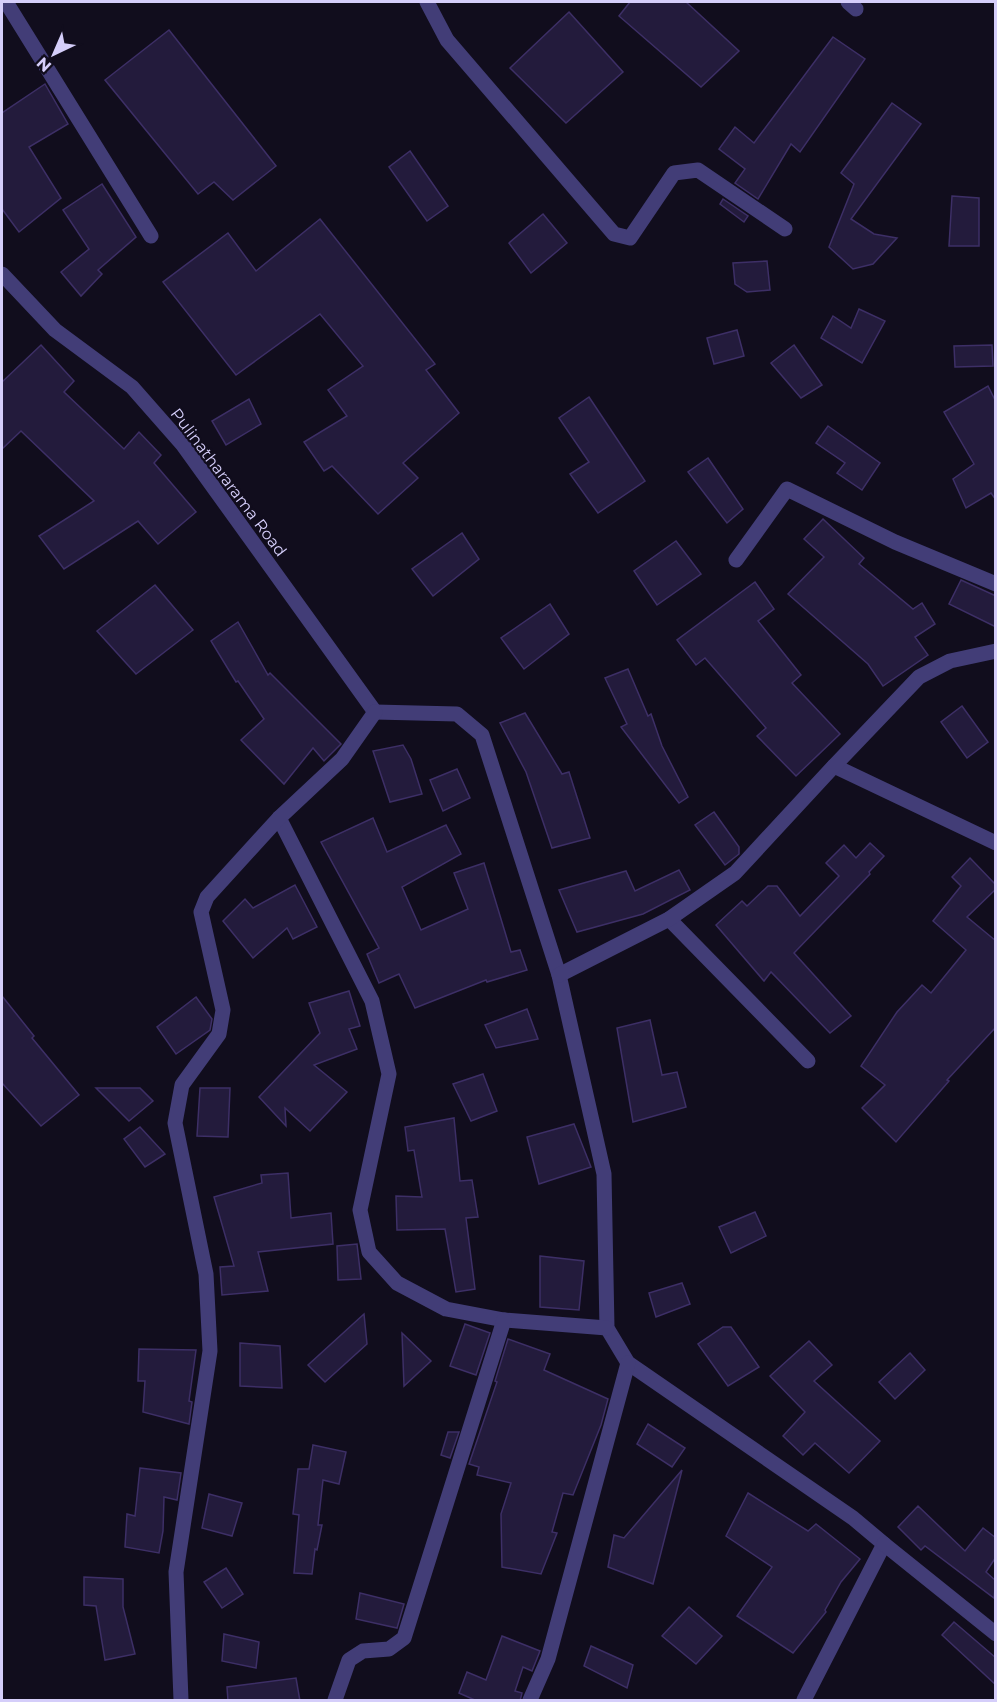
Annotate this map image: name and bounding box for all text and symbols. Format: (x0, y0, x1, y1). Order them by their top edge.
north arrow (24, 24, 84, 84)
text: N (33, 53, 55, 76)
street label: Pulinathararama Road (167, 404, 291, 560)

